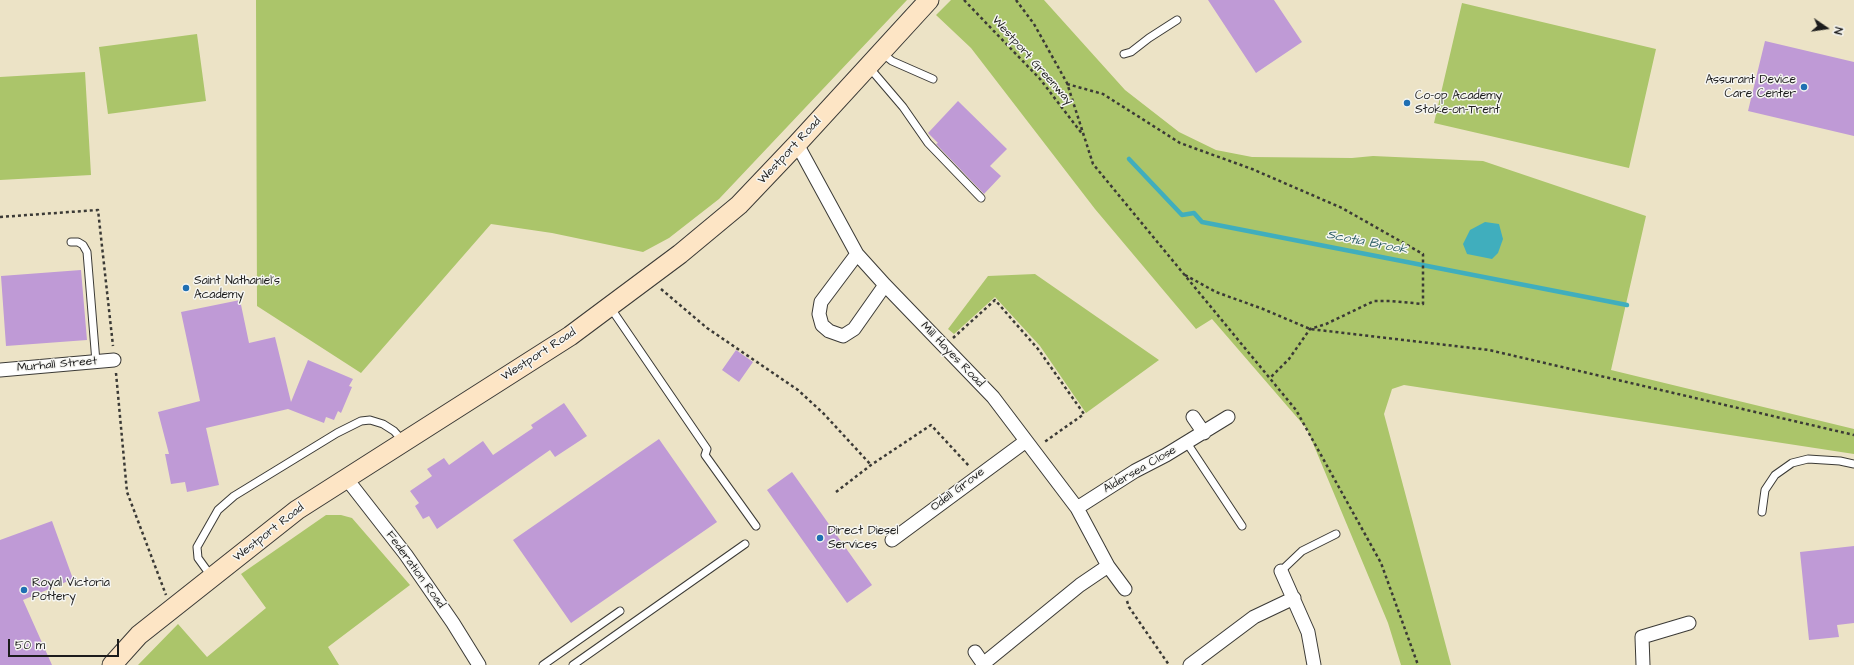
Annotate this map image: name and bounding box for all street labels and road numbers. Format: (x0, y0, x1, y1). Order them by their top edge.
street label: Westport Greenway (988, 14, 1076, 108)
street label: Westport Road (755, 115, 825, 187)
street label: Mill Hayes Road (917, 319, 987, 391)
street label: Westport Road (499, 326, 579, 384)
street label: Murhall Street (16, 354, 98, 376)
street label: Aldersea Close (1101, 443, 1179, 497)
street label: Odell Grove (928, 465, 988, 515)
street label: Westport Road (231, 501, 307, 565)
street label: Federation Road (382, 529, 448, 611)

